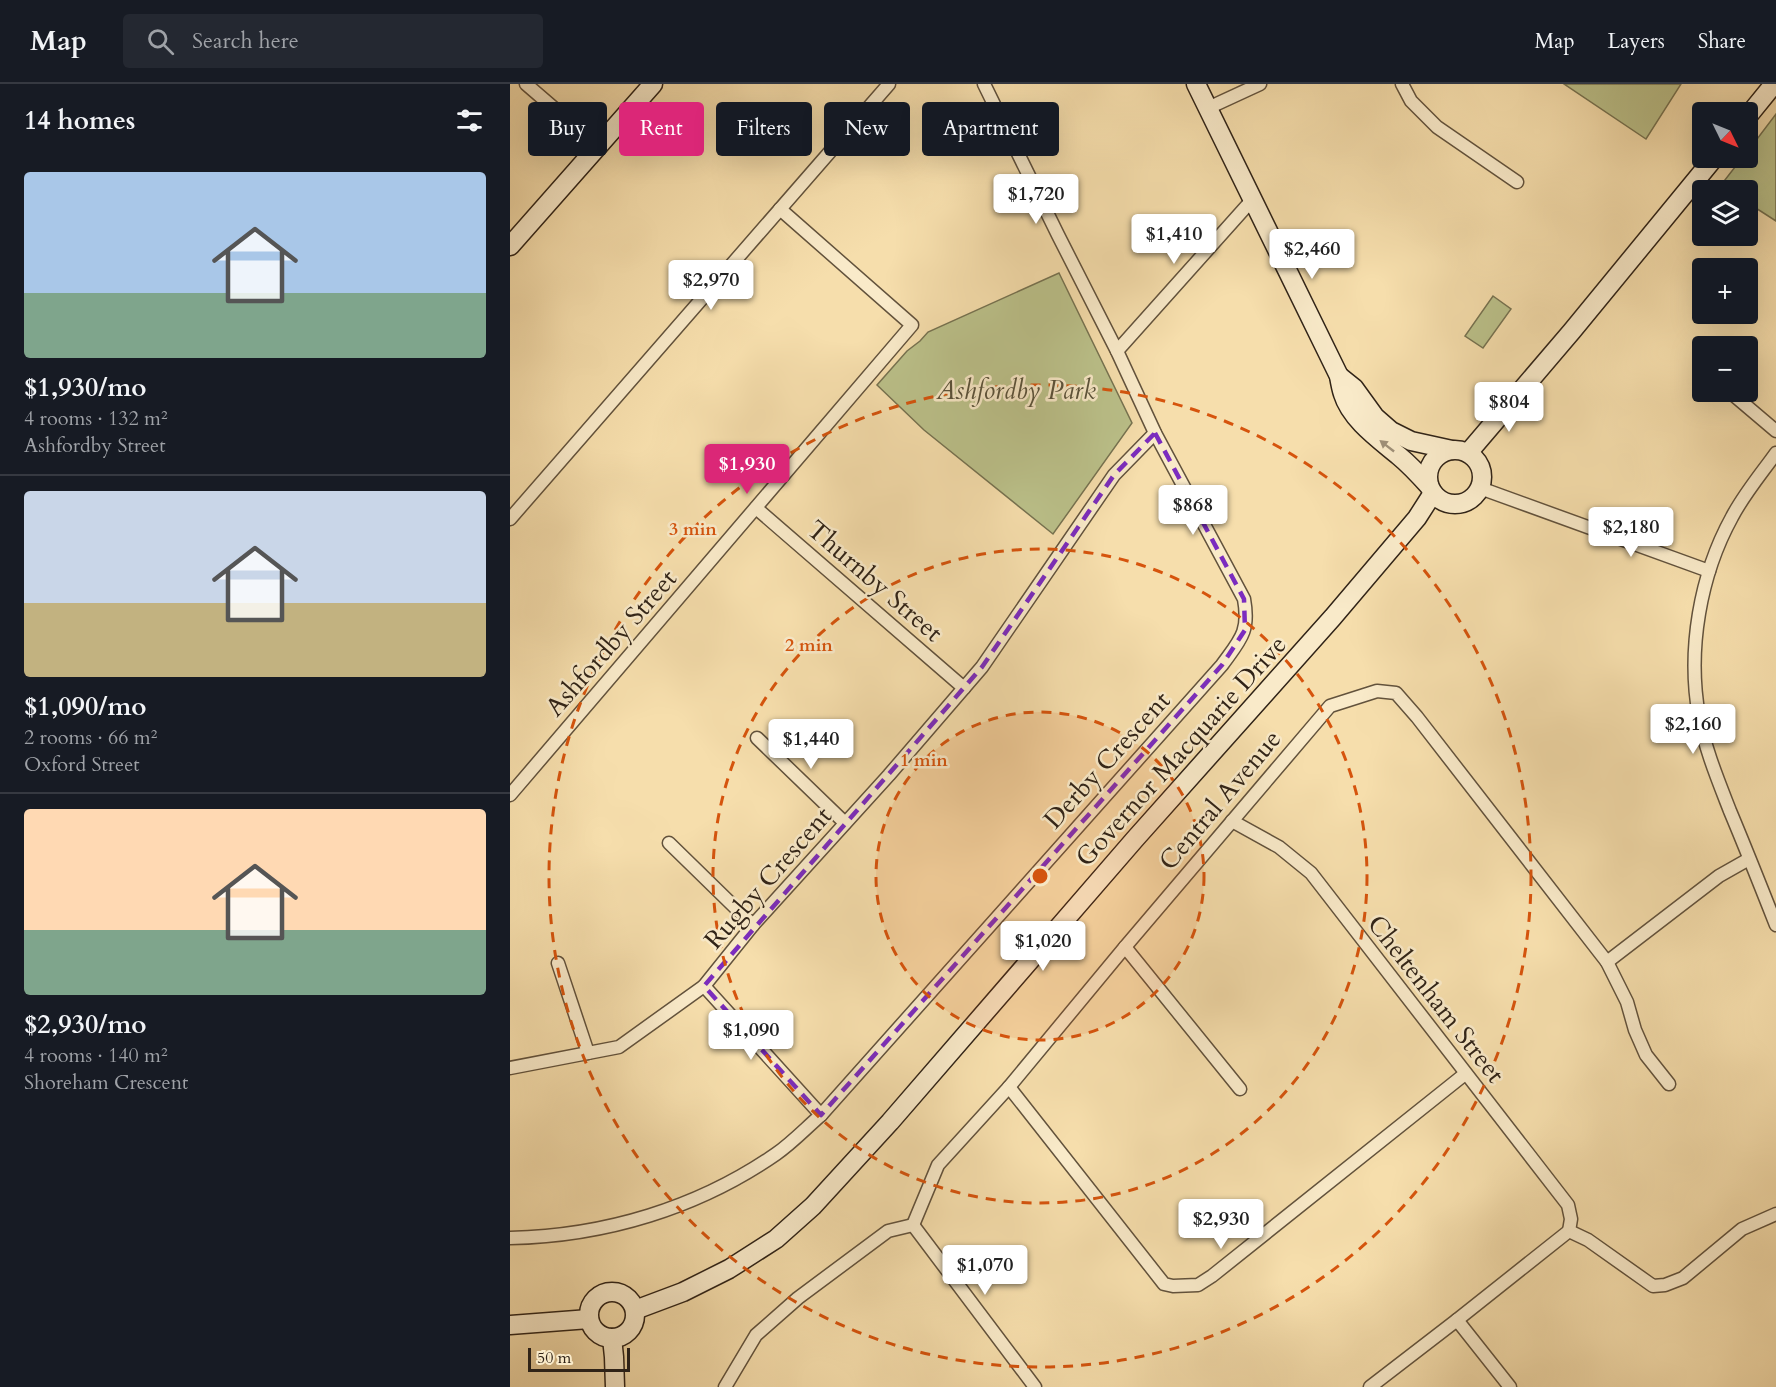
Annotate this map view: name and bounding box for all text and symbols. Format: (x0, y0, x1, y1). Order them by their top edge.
search box (123, 14, 543, 68)
text: Map (30, 22, 87, 60)
icon: search (144, 25, 177, 58)
text: Search here (192, 26, 299, 56)
text: Map (1535, 27, 1575, 56)
text: Layers (1608, 27, 1665, 56)
text: Share (1698, 27, 1746, 56)
chip: Buy (528, 102, 607, 156)
chip: Rent (619, 102, 704, 156)
chip: Filters (716, 102, 812, 156)
chip: New (824, 102, 910, 156)
chip: Apartment (922, 102, 1059, 156)
north arrow (1692, 102, 1758, 168)
map controls (1692, 102, 1758, 402)
text: 14 homes (24, 103, 135, 138)
icon: filters (453, 104, 486, 137)
pin: $1,720 (987, 174, 1085, 225)
text: $1,720 (1007, 180, 1065, 207)
button: layers (1692, 180, 1758, 246)
icon: home (201, 211, 309, 319)
pin: $1,410 (1125, 214, 1223, 265)
text: $1,410 (1145, 220, 1203, 247)
pin: $2,460 (1263, 229, 1361, 280)
text: $2,460 (1283, 235, 1341, 262)
button: + (1692, 258, 1758, 324)
pin: $2,970 (662, 260, 760, 311)
text: $2,970 (682, 266, 740, 293)
button: − (1692, 336, 1758, 402)
text: $1,930/mo (24, 370, 147, 405)
park label: Ashfordby Park (935, 373, 1096, 408)
pin: $804 (1473, 382, 1545, 433)
text: $804 (1489, 388, 1529, 415)
text: 4 rooms · 132 m² (24, 405, 168, 432)
text: Ashfordby Street (24, 432, 166, 459)
one-way arrow (1379, 441, 1394, 453)
pin: $1,930 (698, 444, 796, 495)
text: $1,930 (718, 450, 776, 477)
pin: $868 (1157, 485, 1229, 536)
text: $868 (1173, 491, 1213, 518)
pin: $2,180 (1582, 507, 1680, 558)
street label: Thurnby Street (800, 512, 950, 650)
text: $2,180 (1602, 513, 1660, 540)
text: 3 min (669, 517, 717, 542)
icon: home (201, 530, 309, 638)
street label: Ashfordby Street (537, 562, 685, 724)
street label: Governor Macquarie Drive (1068, 628, 1294, 874)
text: 2 min (785, 633, 833, 658)
street label: Derby Crescent (1036, 684, 1178, 836)
text: $1,090/mo (24, 689, 147, 724)
pin: $2,160 (1644, 704, 1742, 755)
text: $2,160 (1664, 710, 1722, 737)
pin: $1,440 (762, 719, 860, 770)
street label: Central Avenue (1151, 722, 1289, 878)
text: 2 rooms · 66 m² (24, 724, 157, 751)
text: $1,440 (782, 725, 840, 752)
text: 1 min (900, 748, 948, 773)
text: Oxford Street (24, 751, 140, 778)
street label: Rugby Crescent (696, 799, 840, 957)
icon: home (201, 848, 309, 956)
centre of rings (1030, 866, 1050, 886)
street label: Cheltenham Street (1359, 908, 1513, 1090)
pin: $1,020 (994, 921, 1092, 972)
text: $1,020 (1014, 927, 1072, 954)
text: $2,930/mo (24, 1007, 147, 1042)
pin: $1,090 (702, 1010, 800, 1061)
text: $1,090 (722, 1016, 780, 1043)
text: 4 rooms · 140 m² (24, 1042, 168, 1069)
text: Shoreham Crescent (24, 1069, 188, 1096)
pin: $2,930 (1172, 1199, 1270, 1250)
text: $2,930 (1192, 1205, 1250, 1232)
pin: $1,070 (936, 1245, 1034, 1296)
text: $1,070 (956, 1251, 1014, 1278)
scale bar (528, 1345, 630, 1372)
text: 50 m (537, 1347, 571, 1369)

